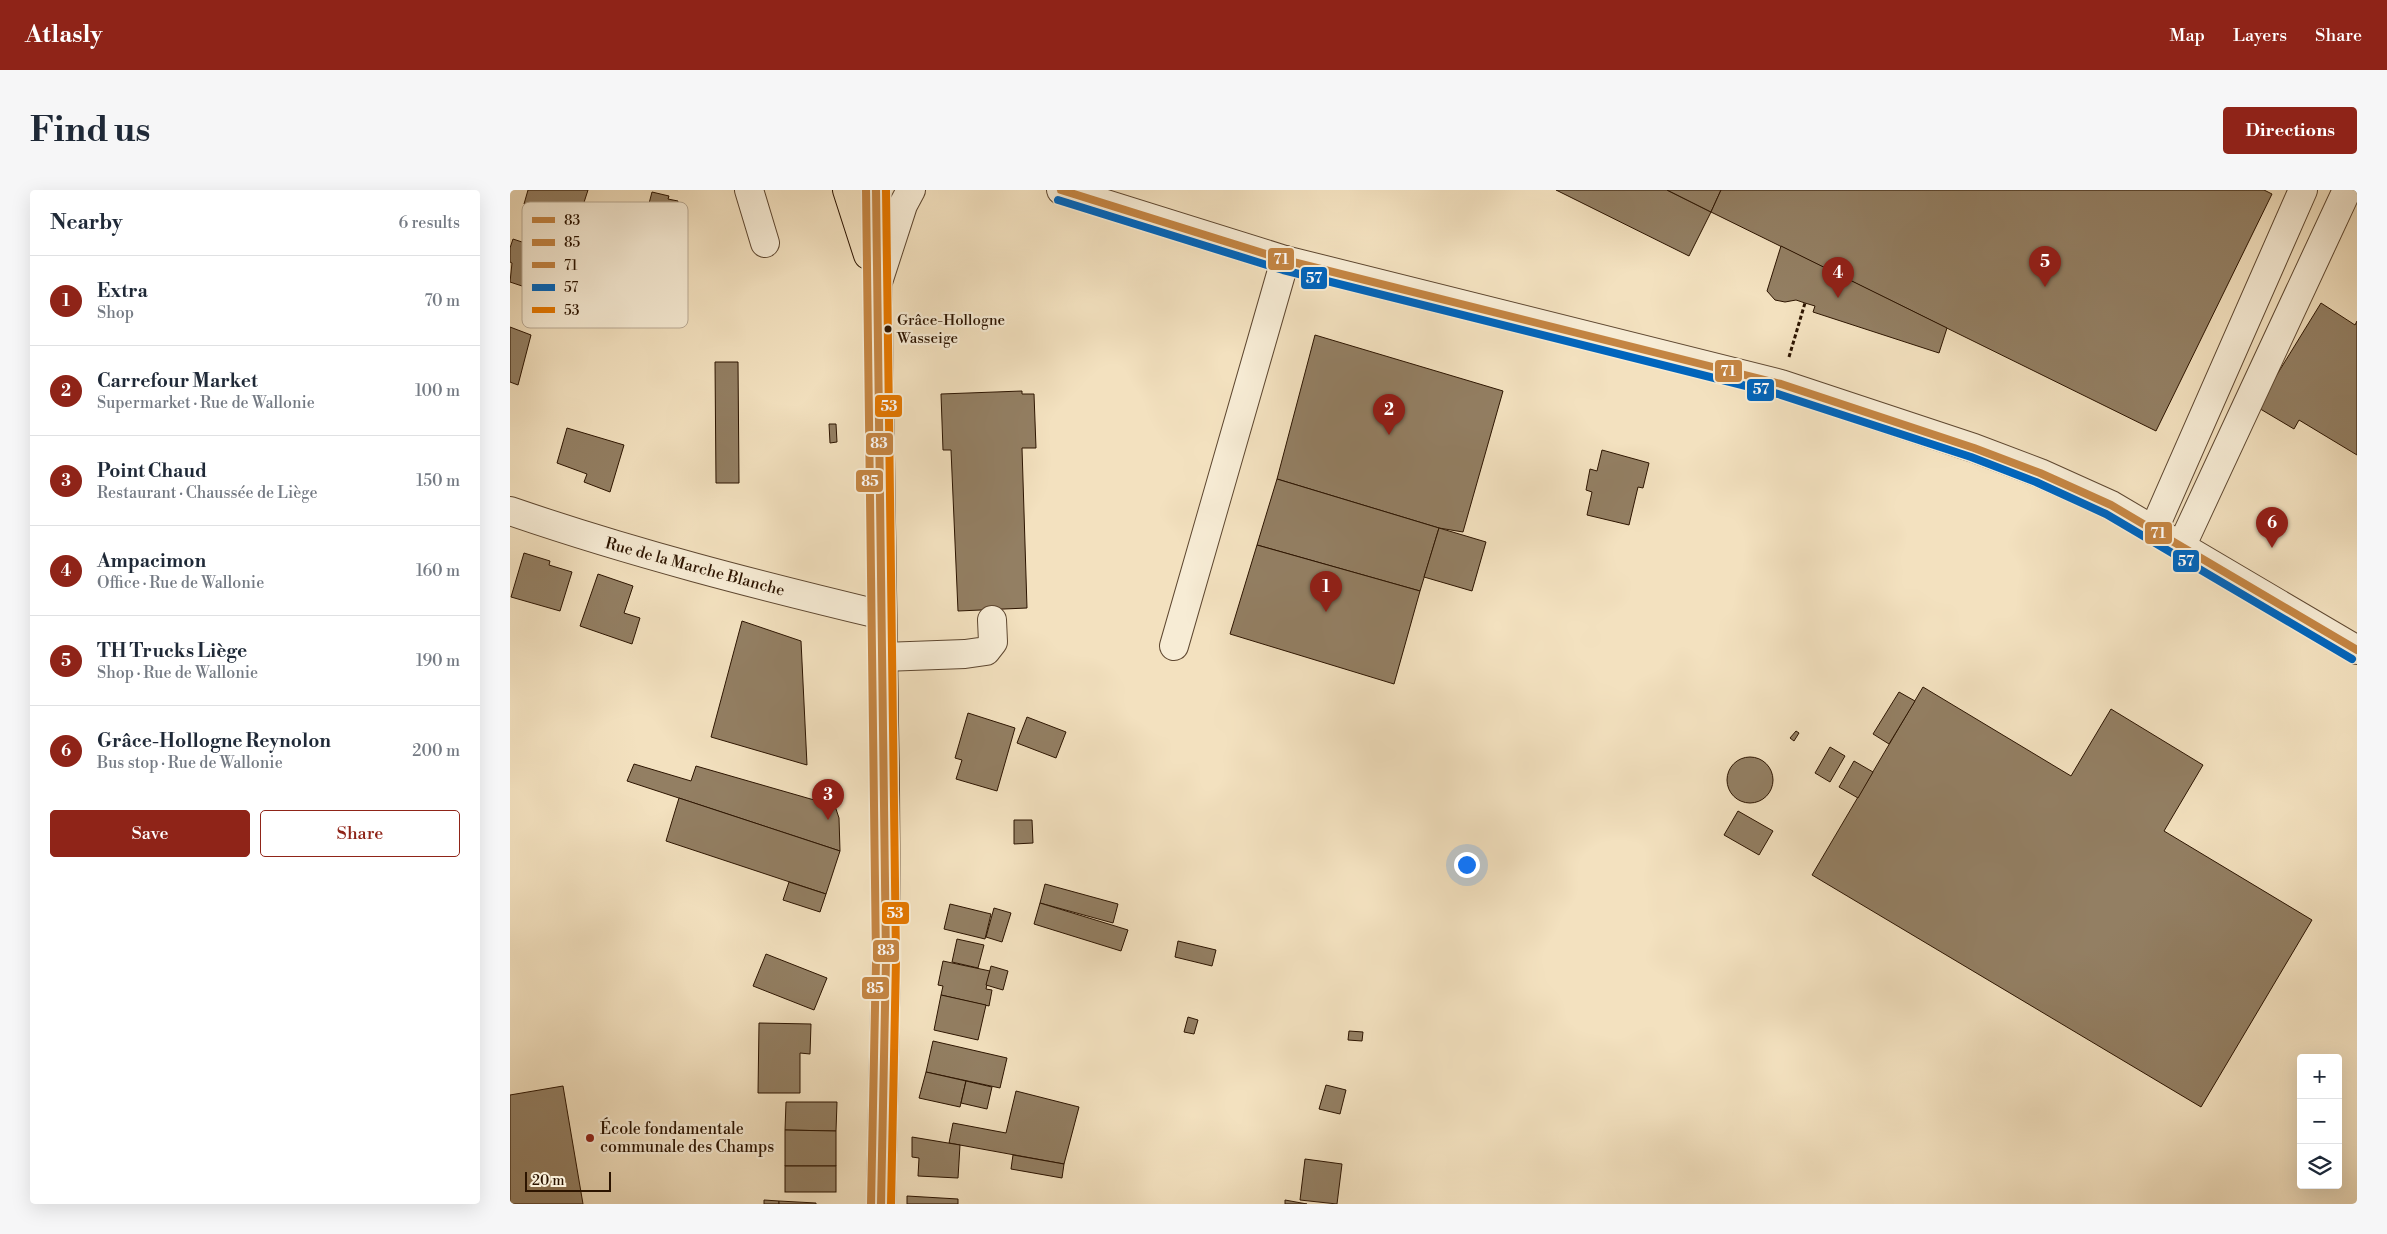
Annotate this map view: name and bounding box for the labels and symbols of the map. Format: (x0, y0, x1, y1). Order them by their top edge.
legend (522, 202, 688, 328)
text: 83 (564, 212, 581, 230)
text: 85 (564, 234, 581, 252)
pin: 5 (2029, 246, 2061, 287)
line badge: 71 (1267, 247, 1295, 271)
text: 71 (1273, 251, 1289, 269)
text: 71 (564, 257, 578, 275)
pin: 4 (1822, 257, 1854, 298)
line badge: 57 (1300, 266, 1328, 290)
text: 57 (1306, 270, 1323, 288)
text: 57 (564, 279, 578, 297)
text: 53 (564, 302, 580, 320)
place label: Grâce-Hollogne Wasseige (896, 311, 1005, 348)
marker: Grâce-Hollogne Wasseige (883, 324, 893, 334)
line badge: 71 (1714, 359, 1743, 383)
text: 71 (1720, 363, 1736, 381)
line badge: 57 (1746, 378, 1775, 402)
text: 57 (1753, 381, 1770, 399)
line badge: 53 (874, 394, 903, 418)
pin: 2 (1373, 394, 1405, 435)
text: 53 (880, 398, 898, 416)
line badge: 83 (865, 432, 894, 456)
text: 83 (870, 435, 888, 453)
line badge: 85 (855, 469, 884, 493)
text: 85 (861, 473, 879, 491)
pin: 6 (2256, 507, 2288, 548)
line badge: 71 (2144, 521, 2173, 545)
text: 71 (2150, 525, 2166, 543)
street label: Rue de la Marche Blanche (603, 533, 787, 601)
line badge: 57 (2172, 549, 2200, 573)
text: 57 (2178, 553, 2195, 571)
pin: 1 (1310, 571, 1342, 612)
pin: 3 (812, 779, 844, 820)
your location (1454, 852, 1480, 878)
line badge: 53 (881, 901, 910, 925)
text: 53 (886, 905, 904, 923)
line badge: 83 (872, 939, 900, 963)
text: 83 (877, 942, 895, 960)
line badge: 85 (861, 976, 890, 1000)
text: 85 (866, 980, 884, 998)
place label: École fondamentale communale des Champs (600, 1117, 774, 1157)
marker: École fondamentale communale des Champs (584, 1132, 596, 1144)
scale bar (525, 1169, 611, 1192)

